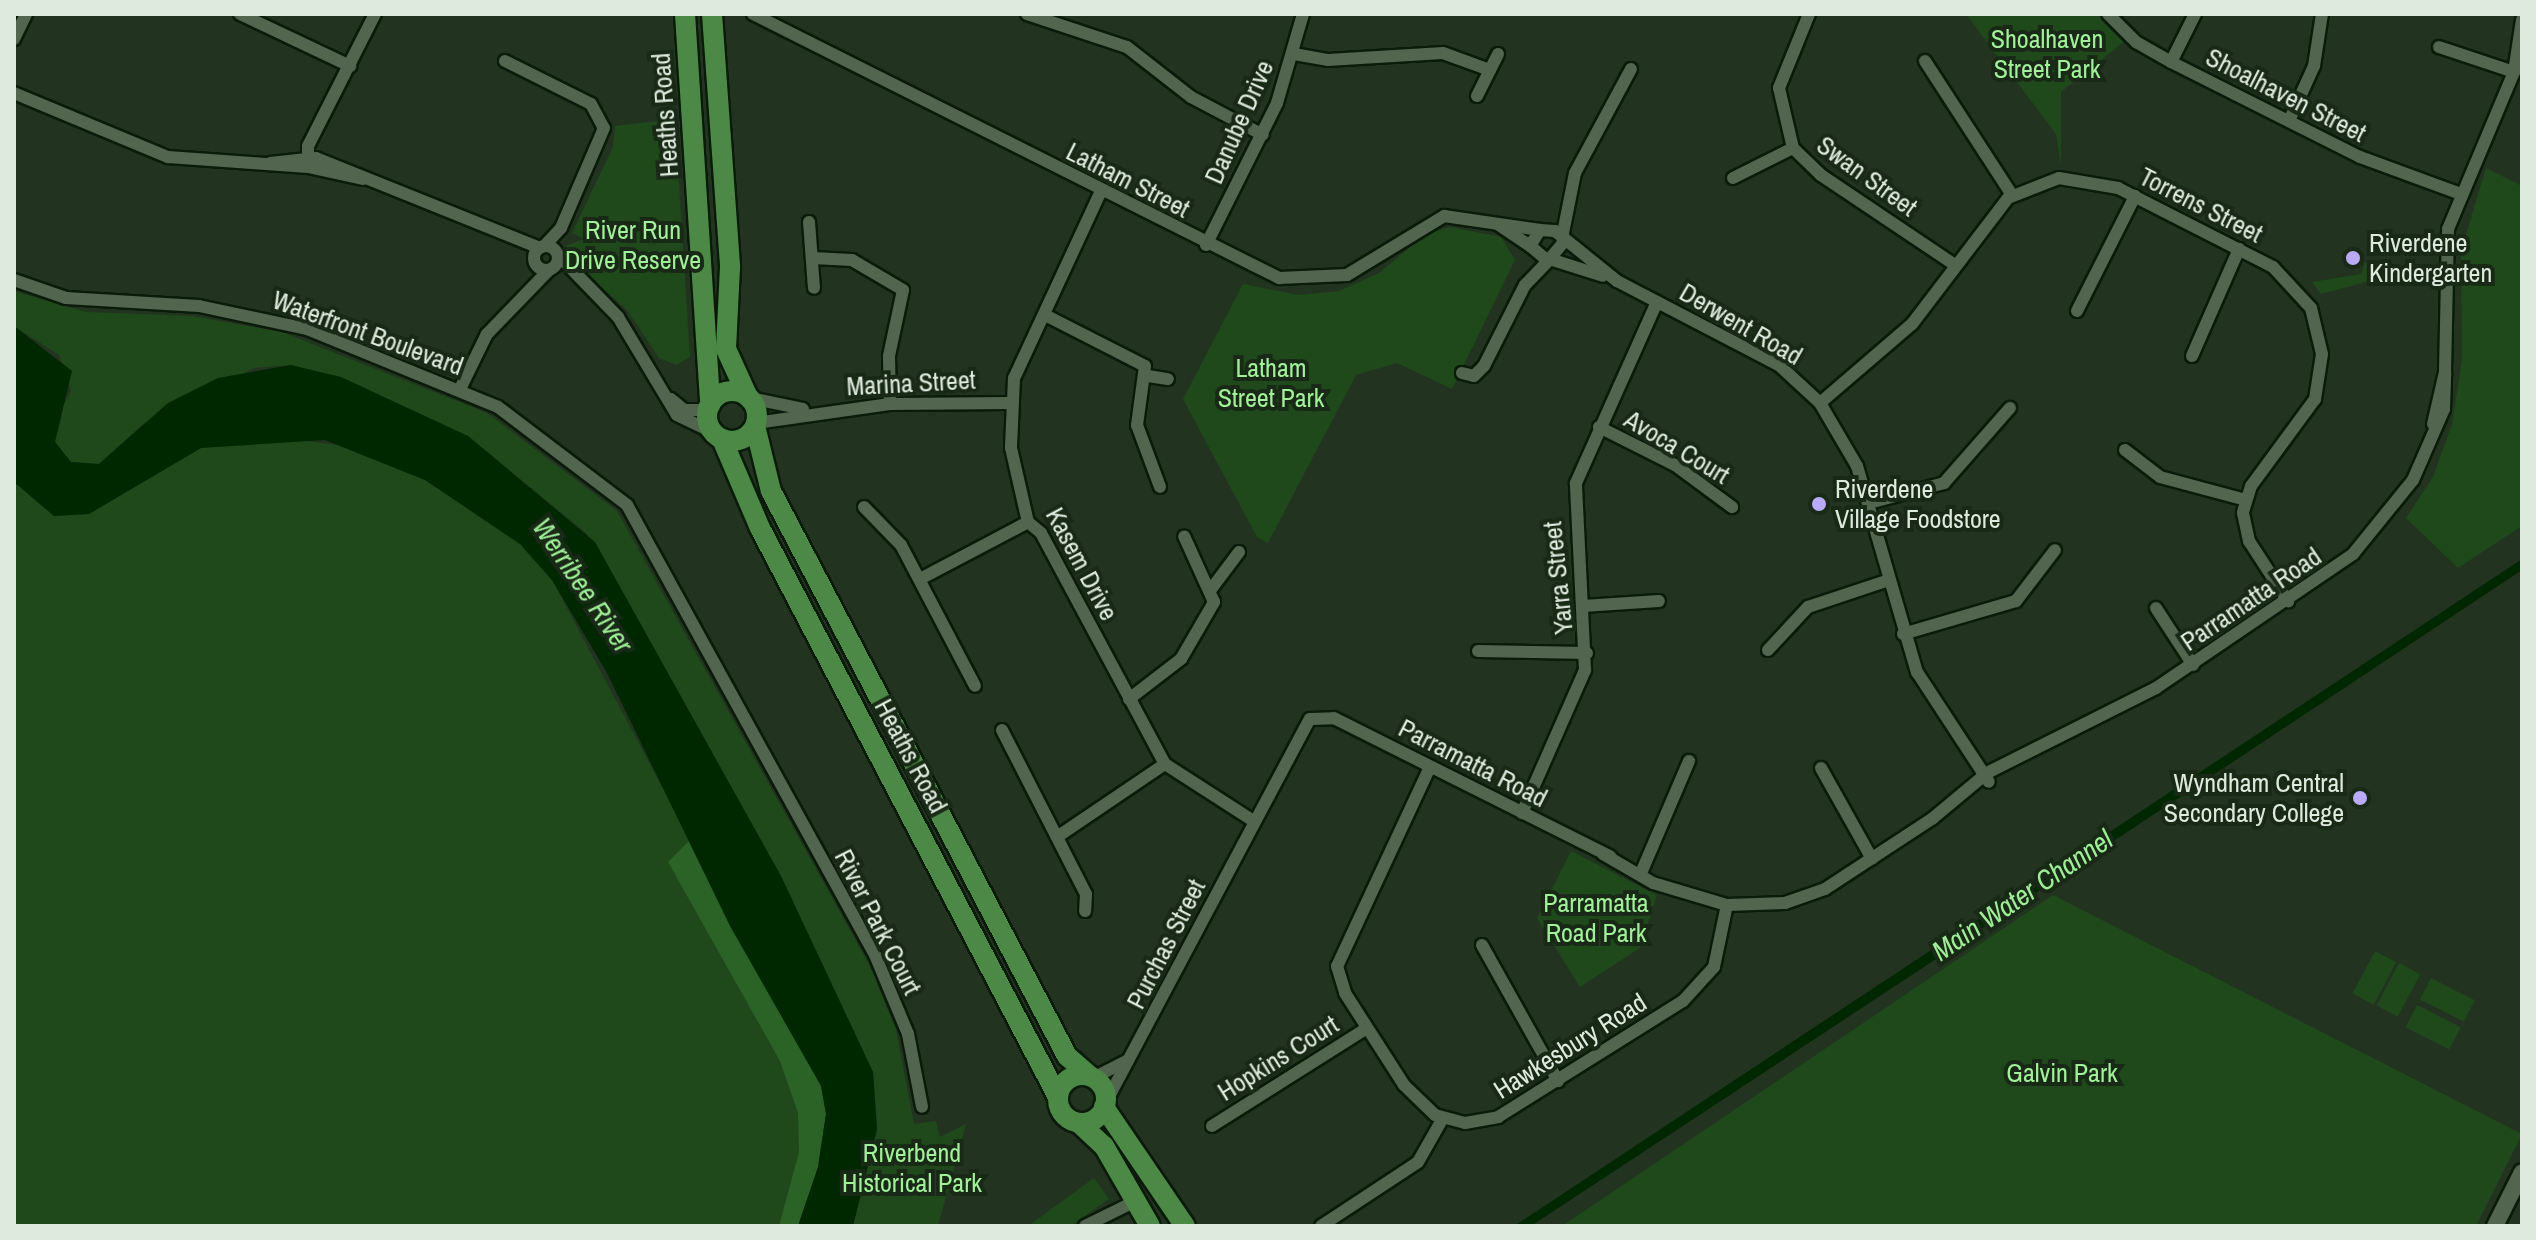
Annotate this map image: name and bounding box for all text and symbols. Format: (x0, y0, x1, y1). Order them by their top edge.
park label: Shoalhaven Street Park (1991, 23, 2103, 84)
street label: Shoalhaven Street (2201, 41, 2371, 149)
street label: Heaths Road (645, 52, 685, 178)
street label: Danube Drive (1198, 56, 1280, 188)
street label: Swan Street (1811, 129, 1923, 223)
street label: Latham Street (1061, 136, 1195, 224)
street label: Torrens Street (2134, 161, 2268, 249)
park label: River Run Drive Reserve (565, 214, 701, 276)
place label: Riverdene Kindergarten (2369, 227, 2492, 288)
marker: Riverdene Kindergarten (2344, 249, 2362, 267)
street label: Derwent Road (1674, 276, 1808, 372)
street label: Waterfront Boulevard (268, 284, 468, 382)
park label: Latham Street Park (1218, 352, 1324, 414)
street label: Marina Street (846, 364, 976, 402)
street label: Avoca Court (1619, 404, 1735, 490)
place label: Riverdene Village Foodstore (1835, 473, 2001, 534)
marker: Riverdene Village Foodstore (1810, 495, 1828, 513)
street label: Kasem Drive (1039, 502, 1125, 626)
water label: Werribee River (526, 511, 640, 659)
street label: Yarra Street (1537, 520, 1579, 636)
street label: Parramatta Road (2175, 541, 2327, 657)
street label: Heaths Road (868, 694, 954, 818)
street label: Parramatta Road (1394, 712, 1552, 814)
place label: Wyndham Central Secondary College (2164, 767, 2344, 828)
marker: Wyndham Central Secondary College (2351, 789, 2369, 807)
water label: Main Water Channel (1926, 822, 2118, 968)
street label: River Park Court (828, 844, 928, 1000)
street label: Purchas Street (1120, 874, 1212, 1014)
park label: Parramatta Road Park (1543, 887, 1649, 948)
street label: Hawkesbury Road (1488, 987, 1652, 1105)
street label: Hopkins Court (1212, 1009, 1344, 1107)
park label: Galvin Park (2006, 1057, 2118, 1089)
park label: Riverbend Historical Park (842, 1137, 982, 1198)

